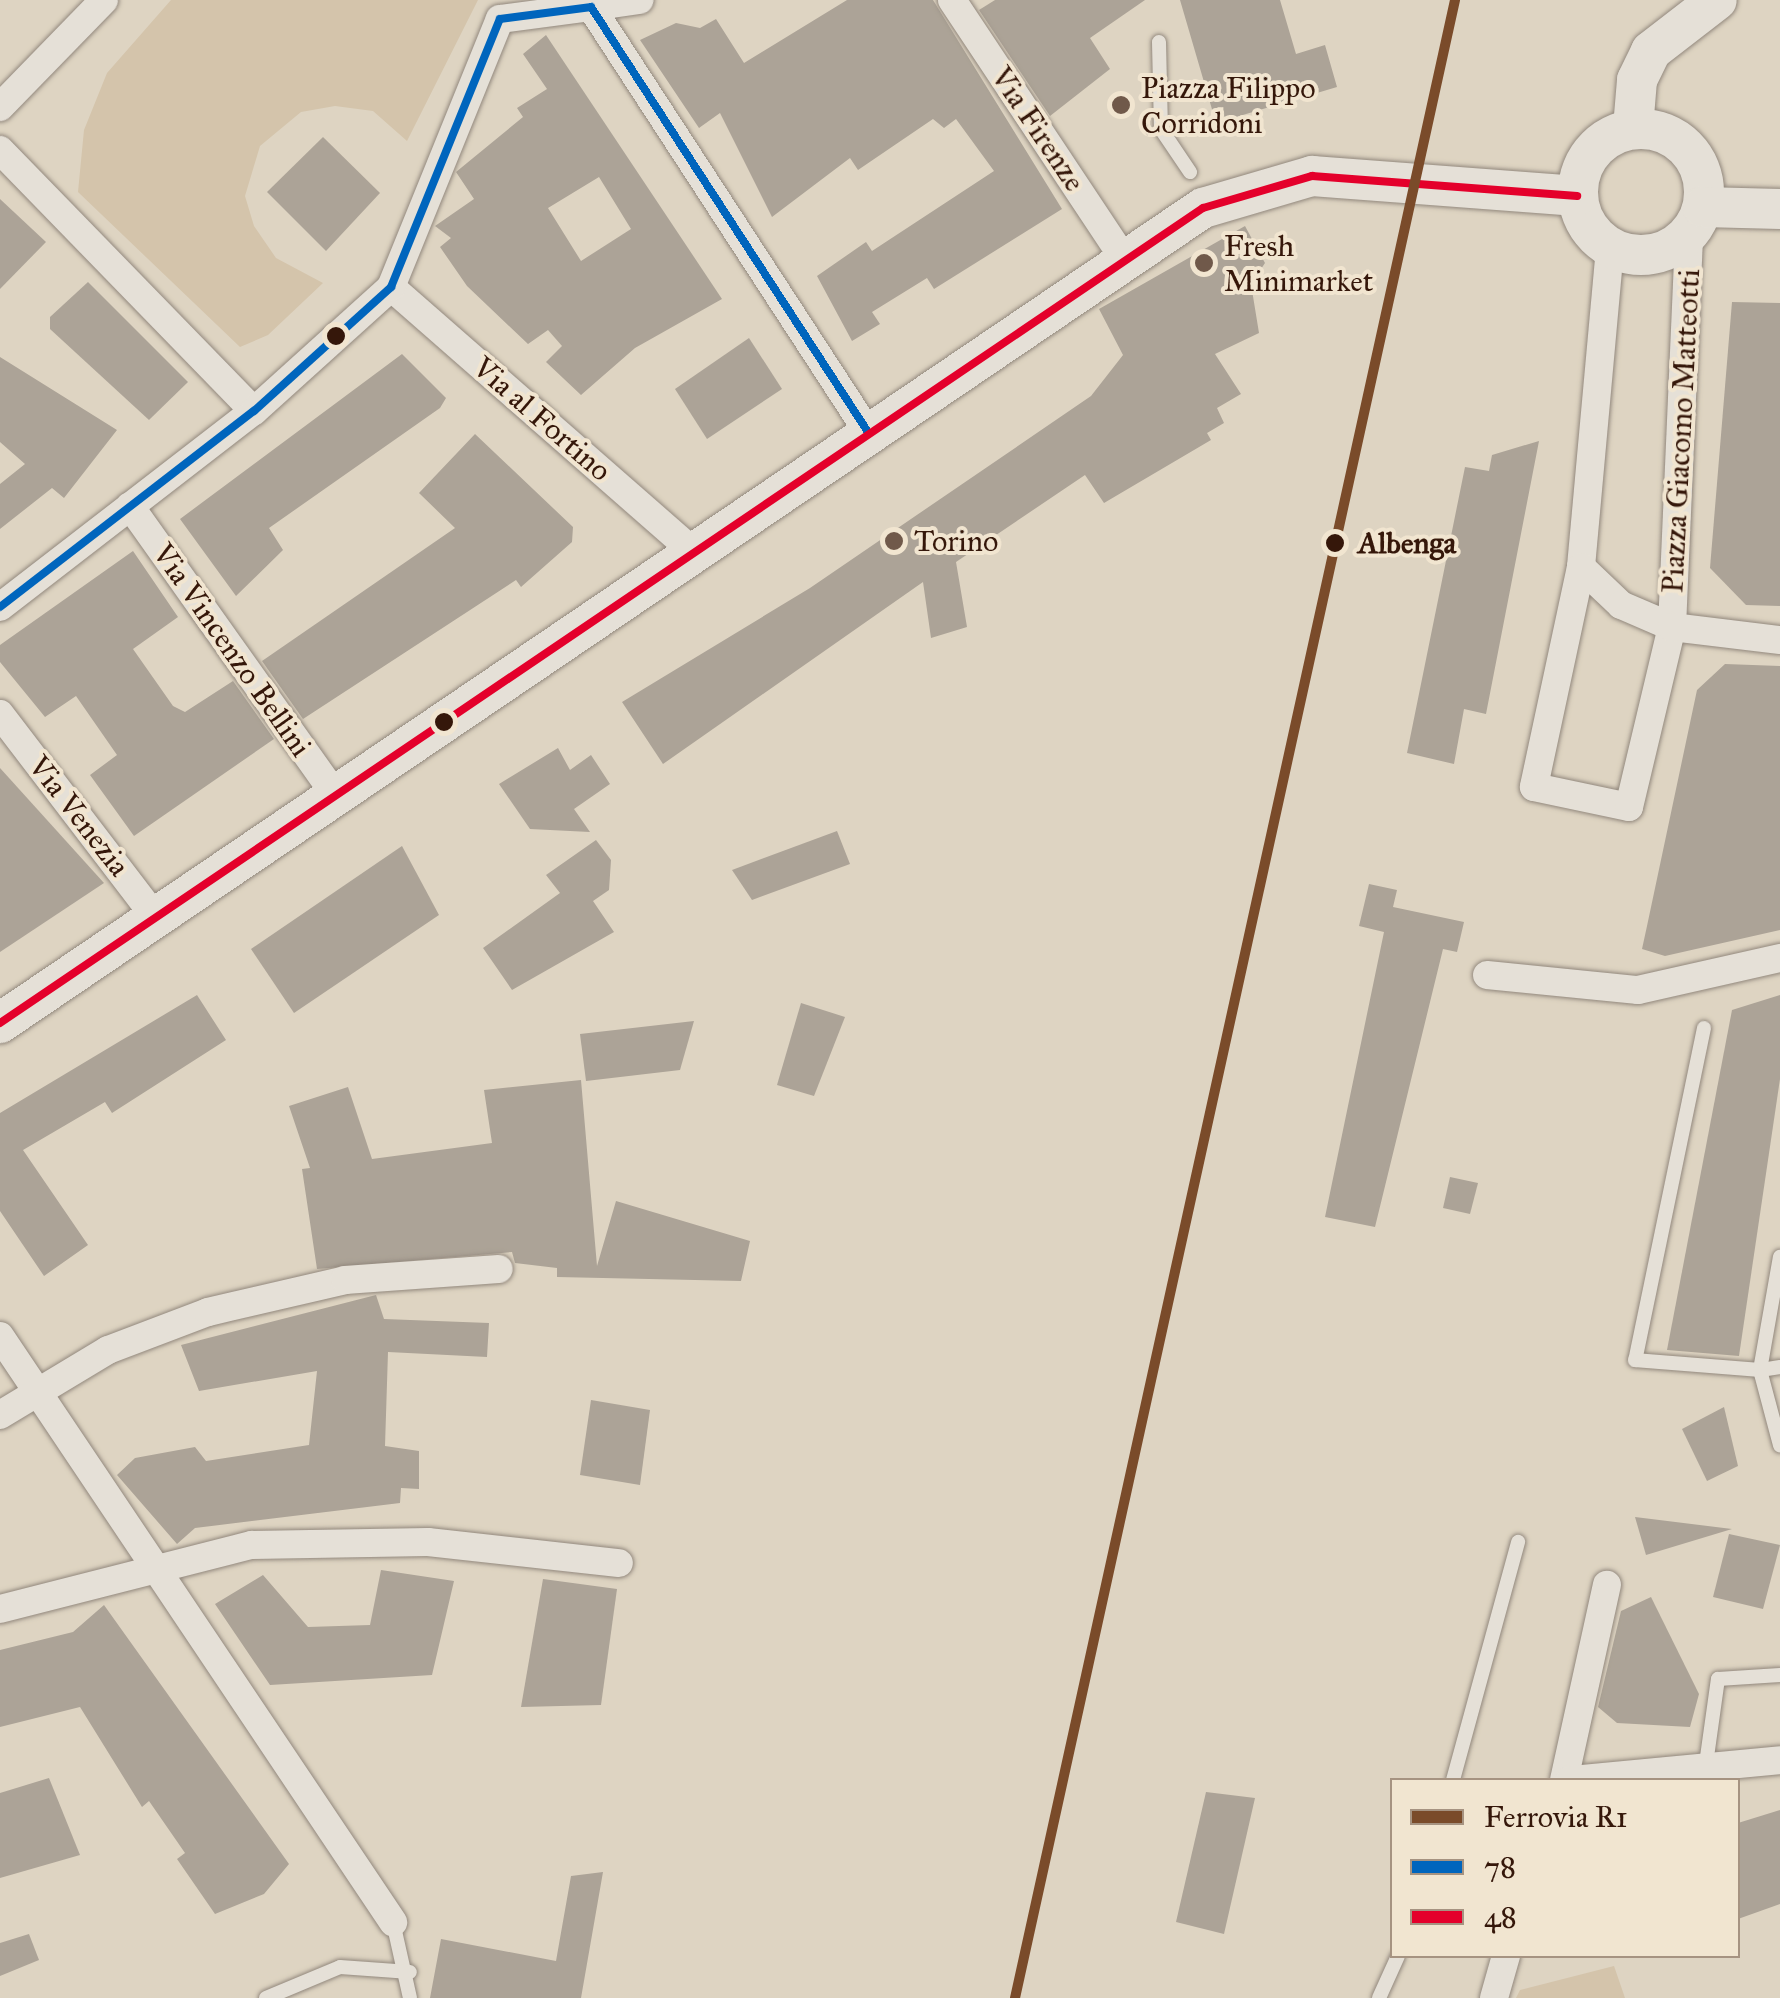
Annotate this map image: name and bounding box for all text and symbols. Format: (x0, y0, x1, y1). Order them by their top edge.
street label: Via Firenze (983, 60, 1093, 198)
place label: Piazza Filippo Corridoni (1141, 70, 1316, 140)
marker: Piazza Filippo Corridoni (1110, 94, 1132, 116)
place label: Fresh Minimarket (1224, 228, 1373, 298)
marker: Fresh Minimarket (1193, 252, 1215, 274)
street label: Piazza Giacomo Matteotti (1655, 268, 1707, 594)
unlabelled marker (326, 326, 346, 346)
street label: Via al Fortino (466, 349, 618, 489)
place label: Torino (914, 523, 998, 559)
place label: Albenga (1358, 525, 1456, 561)
marker: Torino (883, 530, 905, 552)
marker: Albenga (1322, 530, 1348, 556)
street label: Via Vincenzo Bellini (145, 537, 319, 763)
unlabelled marker (434, 712, 454, 732)
street label: Via Venezia (21, 749, 137, 883)
legend (1390, 1778, 1740, 1958)
text: Ferrovia R1 (1484, 1799, 1628, 1835)
text: 78 (1484, 1849, 1516, 1885)
text: 48 (1484, 1899, 1517, 1935)

